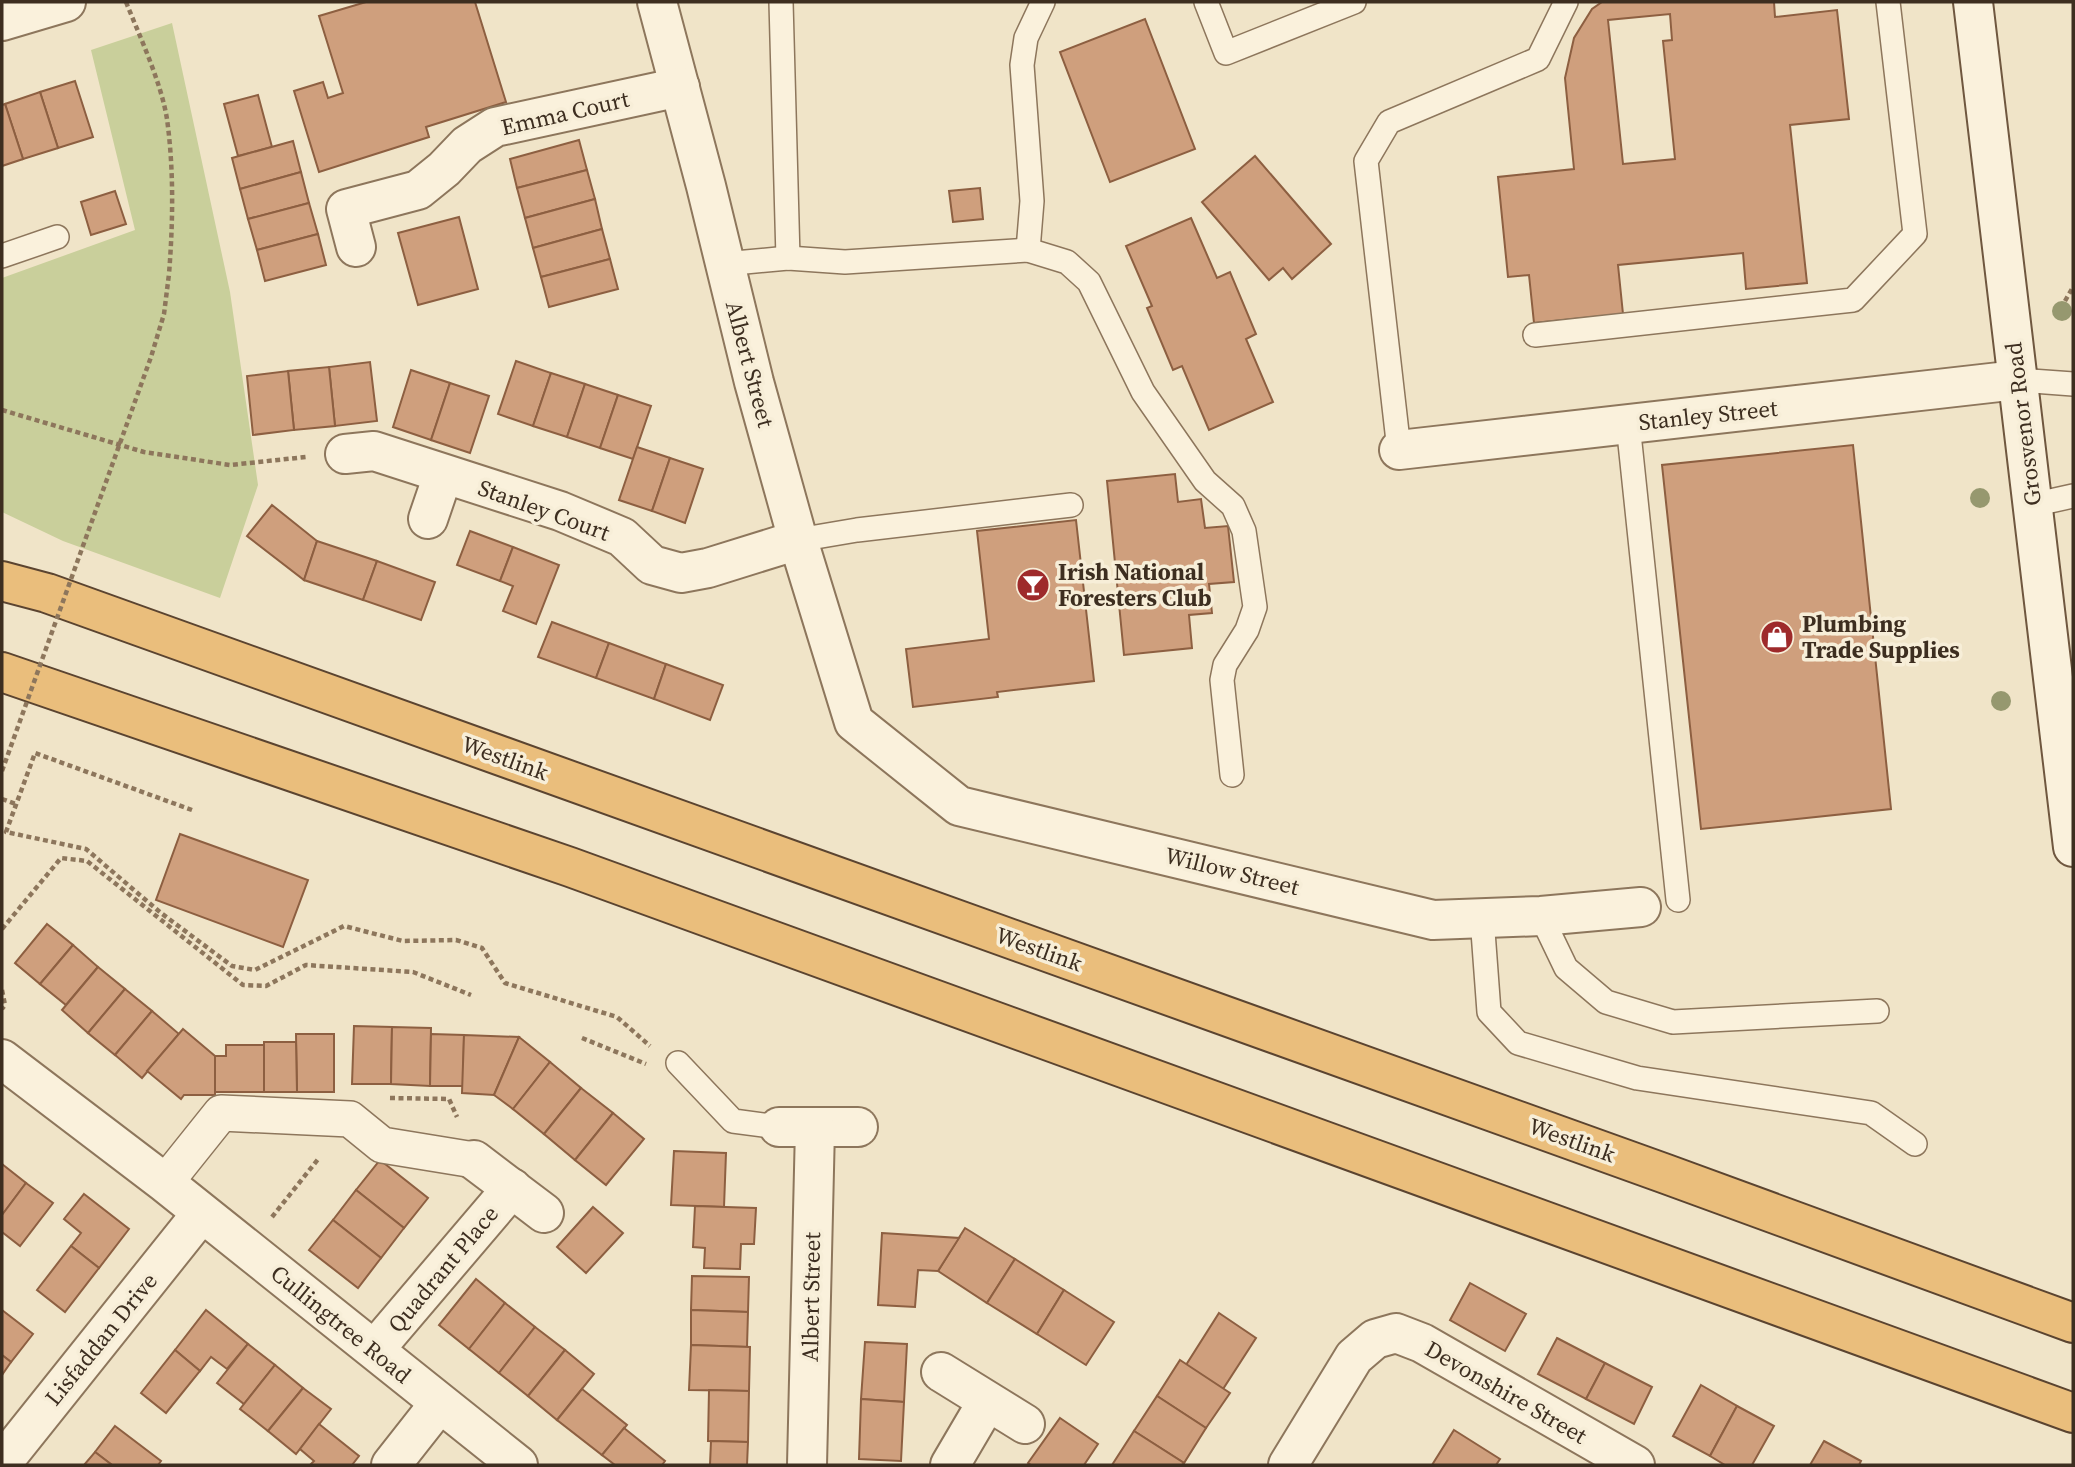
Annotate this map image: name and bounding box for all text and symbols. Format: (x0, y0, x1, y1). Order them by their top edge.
street label: Emma Court (498, 83, 633, 143)
street label: Albert Street (718, 297, 782, 431)
street label: Grosvenor Road (1997, 340, 2049, 508)
street label: Stanley Street (1637, 392, 1780, 438)
street label: Stanley Court (474, 471, 615, 549)
place label: Irish National Foresters Club (1058, 556, 1211, 614)
bar icon: Irish National Foresters Club (1014, 566, 1052, 604)
place label: Plumbing Trade Supplies (1802, 608, 1960, 666)
shop icon: Plumbing Trade Supplies (1758, 618, 1796, 656)
street label: Westlink (457, 728, 553, 789)
street label: Willow Street (1162, 839, 1303, 903)
street label: Westlink (991, 919, 1087, 980)
street label: Westlink (1524, 1110, 1620, 1171)
street label: Quadrant Place (380, 1199, 506, 1339)
street label: Albert Street (794, 1231, 828, 1362)
street label: Cullingtree Road (264, 1257, 418, 1391)
street label: Lisfaddan Drive (37, 1266, 165, 1412)
street label: Devonshire Street (1419, 1333, 1593, 1452)

